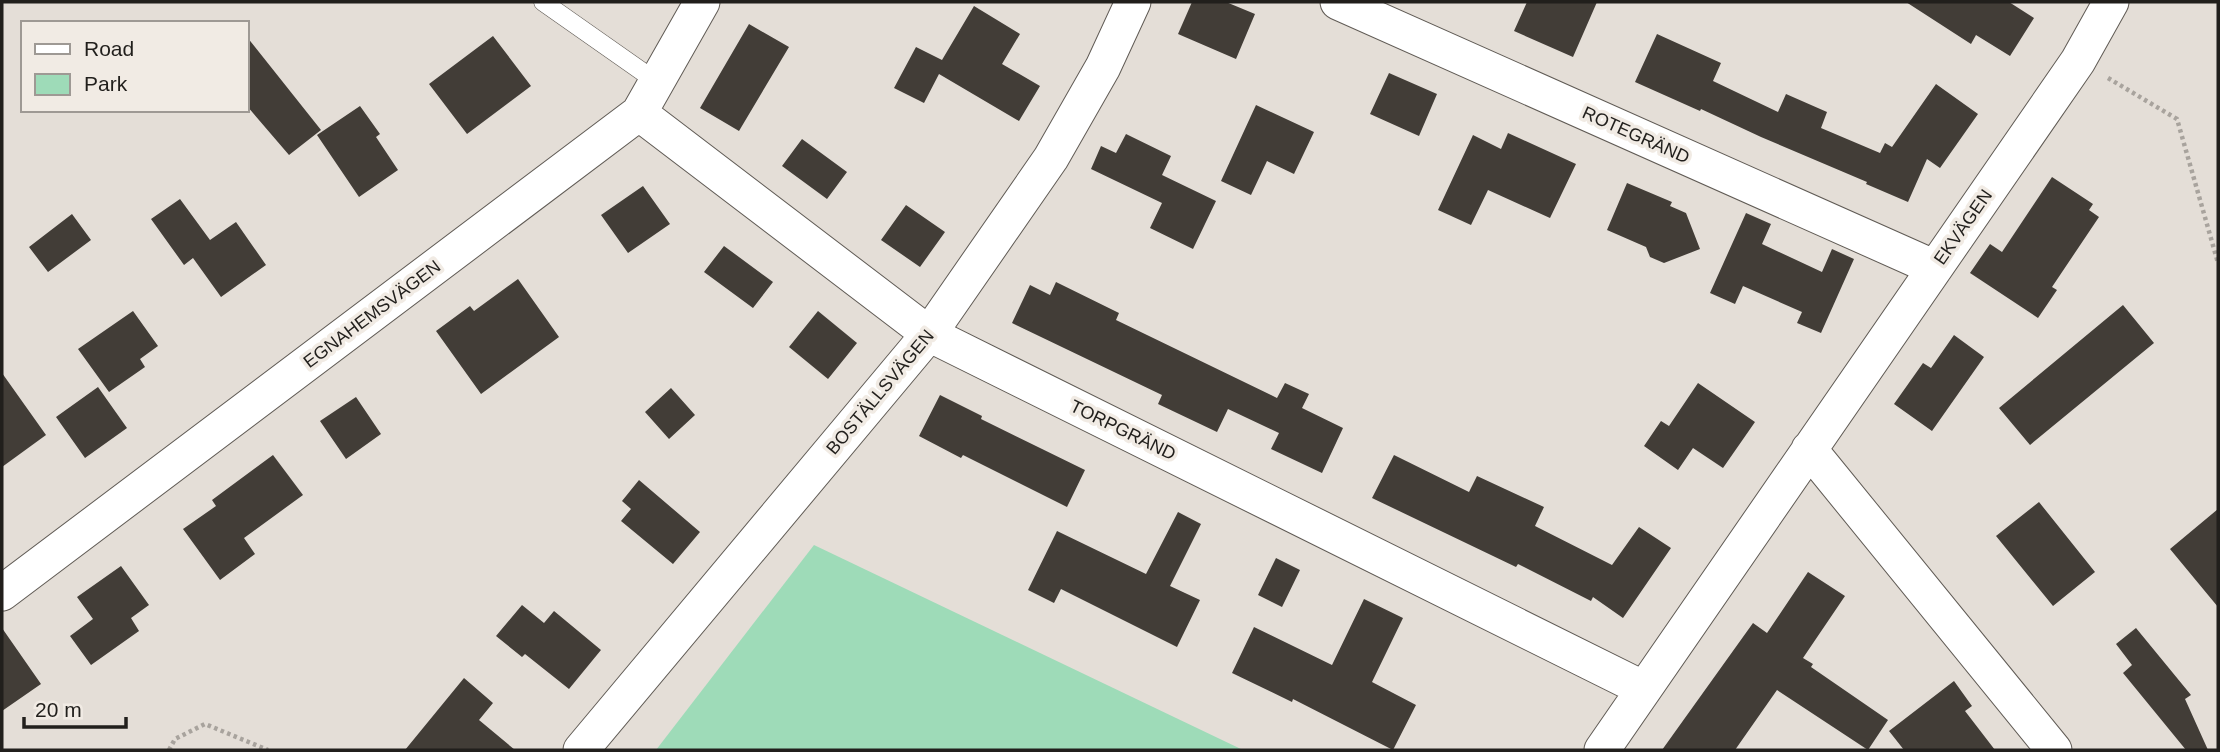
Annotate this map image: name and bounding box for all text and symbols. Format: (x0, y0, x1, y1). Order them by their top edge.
legend (21, 21, 248, 112)
text: Road (84, 37, 134, 60)
text: Park (84, 72, 128, 95)
street label: ROTEGRÄND (1579, 102, 1693, 168)
street label: EKVÄGEN (1930, 186, 1996, 268)
street label: EGNAHEMSVÄGEN (300, 256, 444, 372)
street label: BOSTÄLLSVÄGEN (822, 326, 938, 458)
street label: TORPGRÄND (1067, 396, 1179, 464)
scale bar (24, 686, 126, 730)
text: 20 m (35, 698, 82, 721)

